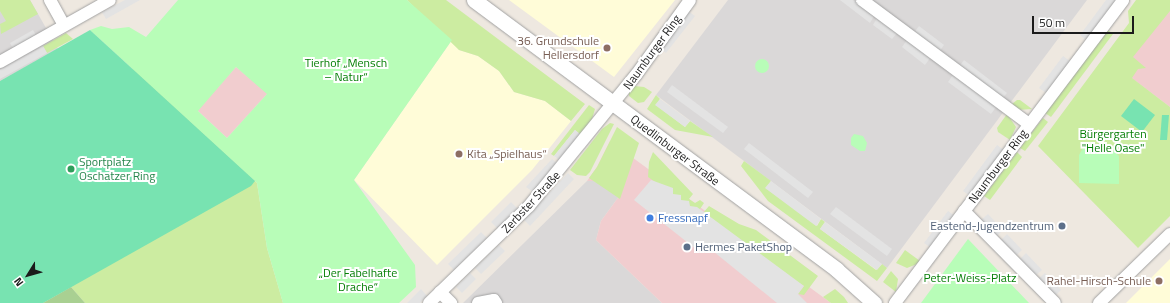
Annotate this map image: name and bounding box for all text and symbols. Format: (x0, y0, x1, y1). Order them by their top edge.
scale bar (1034, 8, 1136, 34)
street label: Naumburger Ring (620, 12, 684, 92)
text: 50 m (1039, 13, 1065, 32)
place label: 36. Grundschule Hellersdorf (517, 34, 599, 62)
marker: 36. Grundschule Hellersdorf (602, 43, 612, 53)
park label: Tierhof „Mensch – Natur“ (305, 56, 387, 84)
street label: Quedlinburger Straße (628, 112, 722, 188)
street label: Naumburger Ring (965, 126, 1031, 206)
park label: Bürgergarten "Helle Oase" (1079, 127, 1147, 155)
place label: Kita „Spielhaus“ (467, 147, 547, 161)
marker: Kita „Spielhaus“ (454, 149, 464, 159)
place label: Sportplatz Oschatzer Ring (79, 155, 155, 183)
marker: Sportplatz Oschatzer Ring (66, 164, 76, 174)
street label: Zerbster Straße (499, 168, 563, 236)
place label: Fressnapf (658, 211, 708, 225)
marker: Fressnapf (645, 213, 655, 223)
place label: Eastend-Jugendzentrum (930, 219, 1054, 233)
marker: Eastend-Jugendzentrum (1057, 221, 1067, 231)
place label: Hermes PaketShop (695, 240, 792, 254)
marker: Hermes PaketShop (682, 242, 692, 252)
north arrow (8, 255, 48, 295)
park label: „Der Fabelhafte Drache“ (319, 266, 397, 294)
park label: Peter-Weiss-Platz (924, 271, 1016, 285)
text: N (10, 274, 27, 290)
place label: Rahel-Hirsch-Schule (1047, 274, 1151, 288)
marker: Rahel-Hirsch-Schule (1154, 276, 1164, 286)

